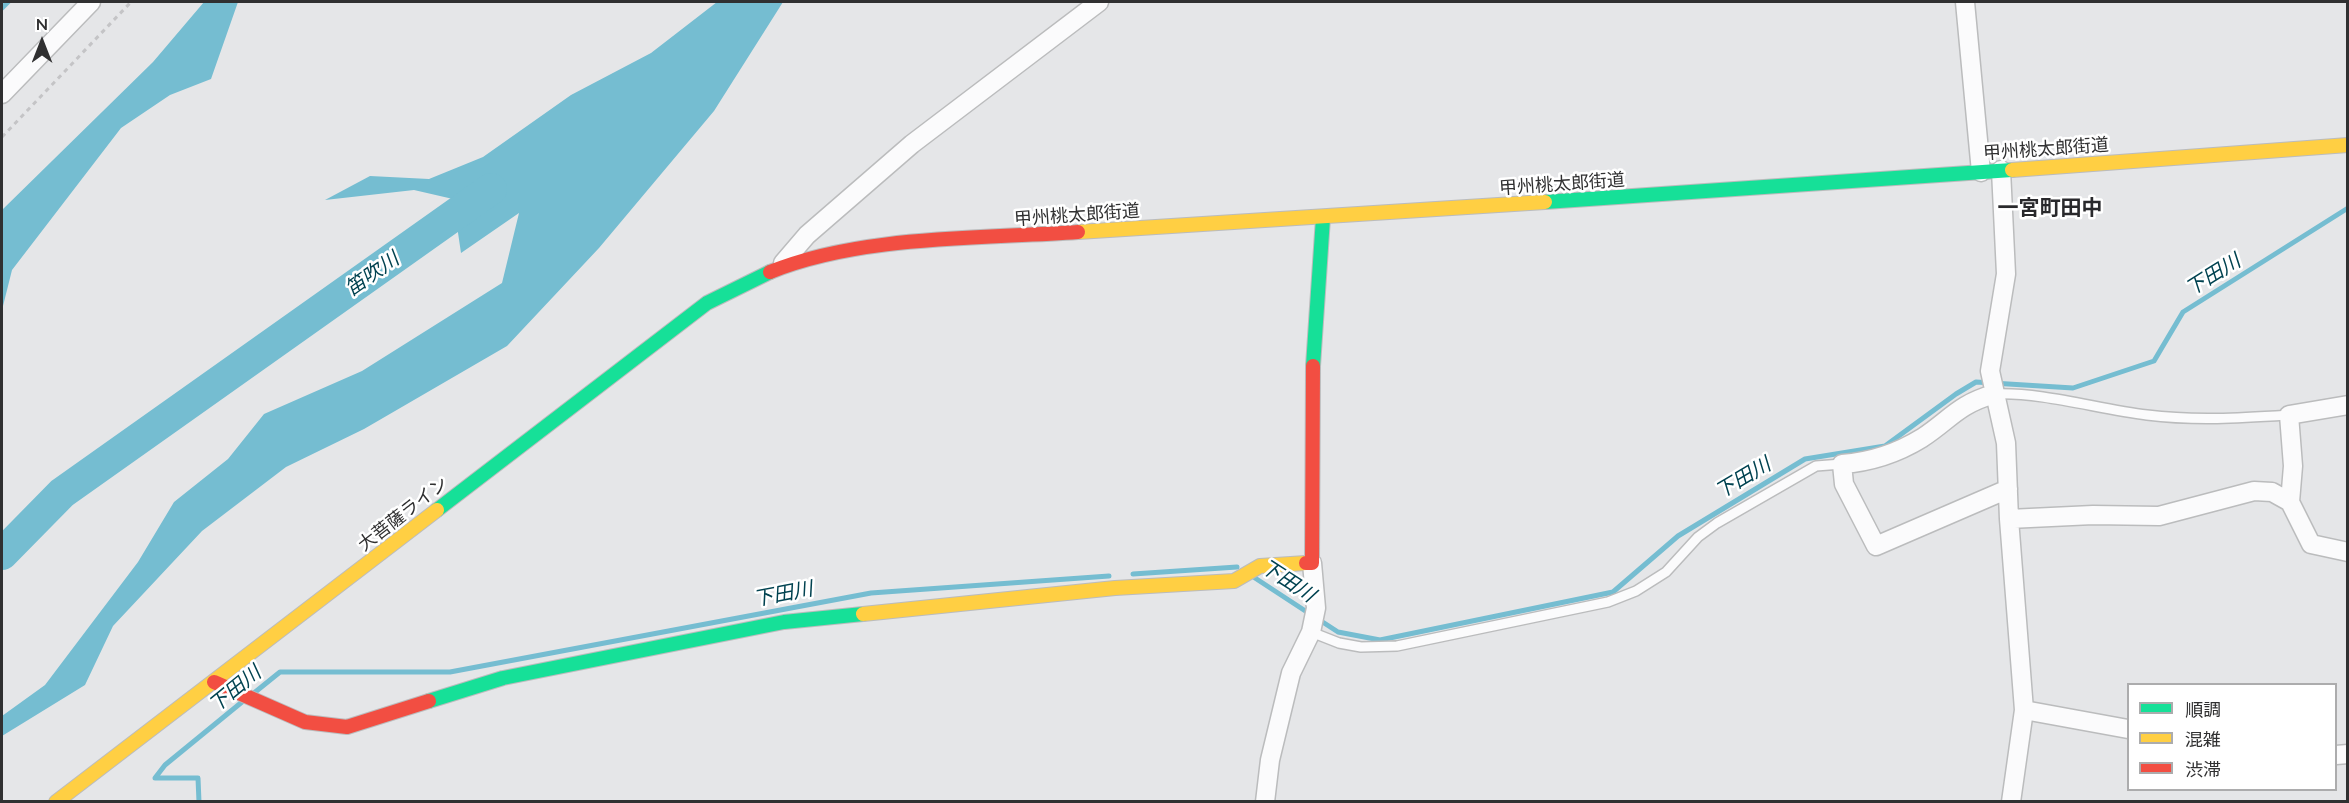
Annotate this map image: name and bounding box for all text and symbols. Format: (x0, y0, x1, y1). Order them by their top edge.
north arrow (12, 12, 72, 72)
text: N (36, 14, 48, 33)
street label: 甲州桃太郎街道 (1982, 134, 2110, 164)
street label: 甲州桃太郎街道 (1498, 169, 1626, 199)
district label: 一宮町田中 (1998, 195, 2102, 221)
street label: 甲州桃太郎街道 (1013, 200, 1141, 230)
water label: 笛吹川 (341, 247, 403, 301)
water label: 下田川 (2181, 249, 2245, 301)
water label: 下田川 (1711, 452, 1775, 504)
street label: 大菩薩ライン (354, 472, 452, 556)
water label: 下田川 (1256, 555, 1320, 607)
water label: 下田川 (751, 576, 815, 612)
water label: 下田川 (204, 661, 266, 717)
legend (2127, 683, 2337, 791)
text: 順調 (2185, 698, 2221, 720)
text: 混雑 (2185, 728, 2221, 750)
text: 渋滞 (2185, 758, 2221, 780)

